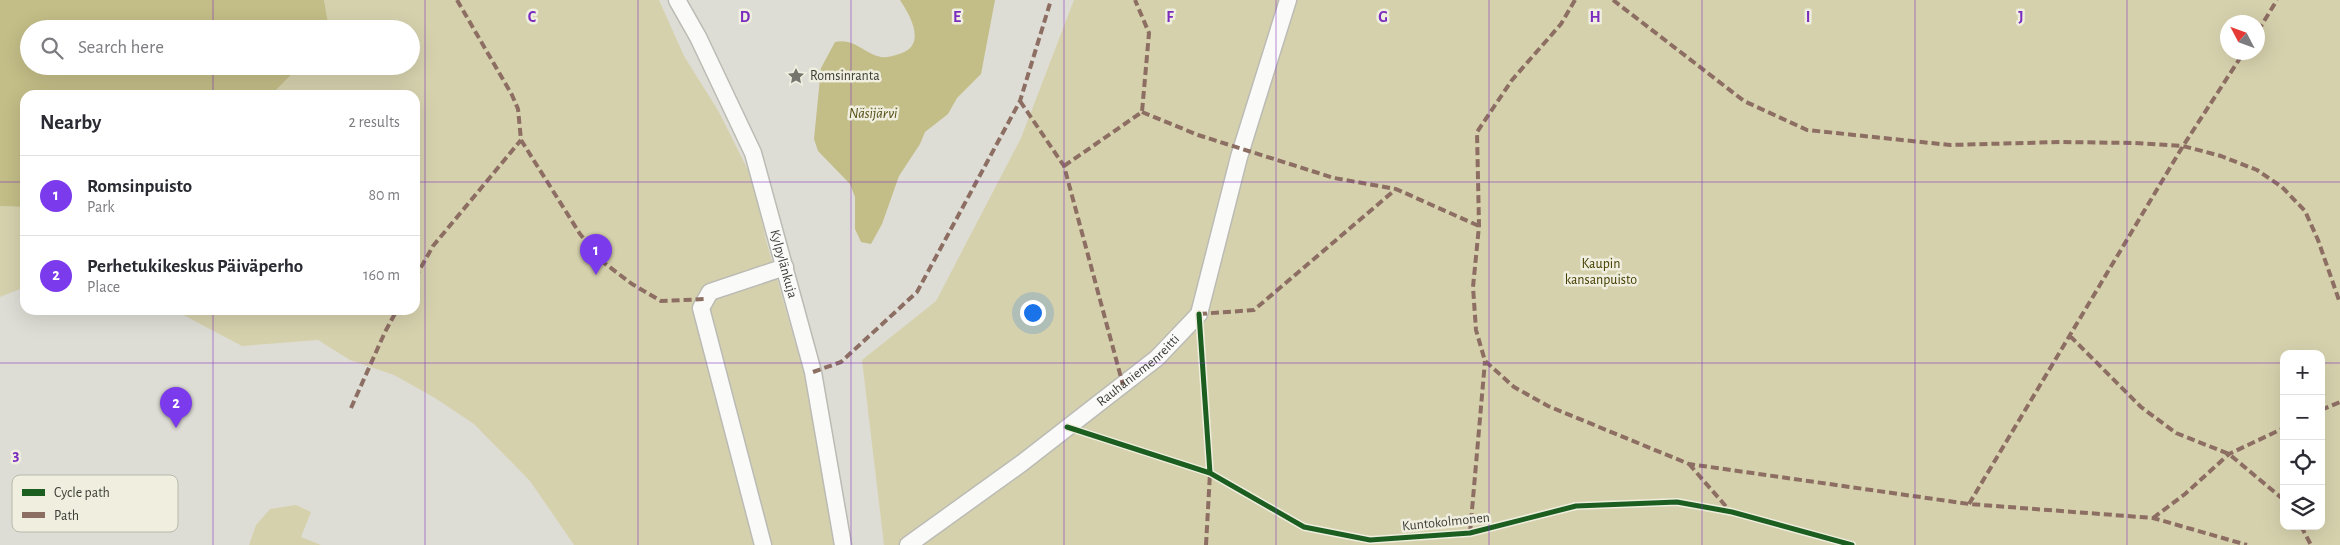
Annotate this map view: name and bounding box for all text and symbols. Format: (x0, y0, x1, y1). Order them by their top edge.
text: C (528, 9, 537, 25)
text: D (740, 9, 751, 25)
text: E (953, 9, 961, 25)
text: F (1166, 9, 1174, 25)
text: G (1378, 9, 1388, 25)
text: H (1589, 9, 1601, 25)
text: I (1806, 9, 1810, 25)
text: J (2018, 9, 2024, 25)
north arrow (2220, 15, 2265, 60)
search box (20, 20, 420, 75)
icon: search (38, 34, 66, 62)
text: Search here (78, 38, 164, 57)
place icon: Romsinranta (786, 66, 806, 86)
place label: Romsinranta (810, 69, 880, 83)
water label: Näsijärvi (849, 106, 897, 121)
text: Nearby (40, 112, 101, 133)
text: 2 results (348, 114, 400, 130)
text: Romsinpuisto (87, 177, 192, 196)
text: 1 (53, 187, 59, 203)
text: 80 m (369, 187, 400, 203)
text: Park (87, 199, 115, 215)
street label: Kylpylänkuja (767, 228, 800, 300)
pin: 1 (580, 234, 612, 275)
text: Perhetukikeskus Päiväperho (87, 257, 303, 276)
park label: Kaupin kansanpuisto (1565, 257, 1637, 287)
text: 2 (52, 267, 60, 283)
text: 160 m (363, 267, 400, 283)
text: Place (87, 279, 120, 295)
your location (1020, 300, 1046, 326)
street label: Rauhaniemenreitti (1094, 332, 1182, 409)
map controls (2280, 350, 2325, 530)
button: + (2280, 350, 2325, 395)
pin: 2 (160, 387, 192, 428)
button: − (2280, 395, 2325, 440)
button: locate (2280, 440, 2325, 485)
text: 3 (13, 447, 20, 463)
legend (12, 475, 178, 532)
button: layers (2280, 485, 2325, 530)
text: Cycle path (54, 486, 110, 500)
text: Path (54, 509, 79, 523)
street label: Kuntokolmonen (1401, 510, 1491, 534)

